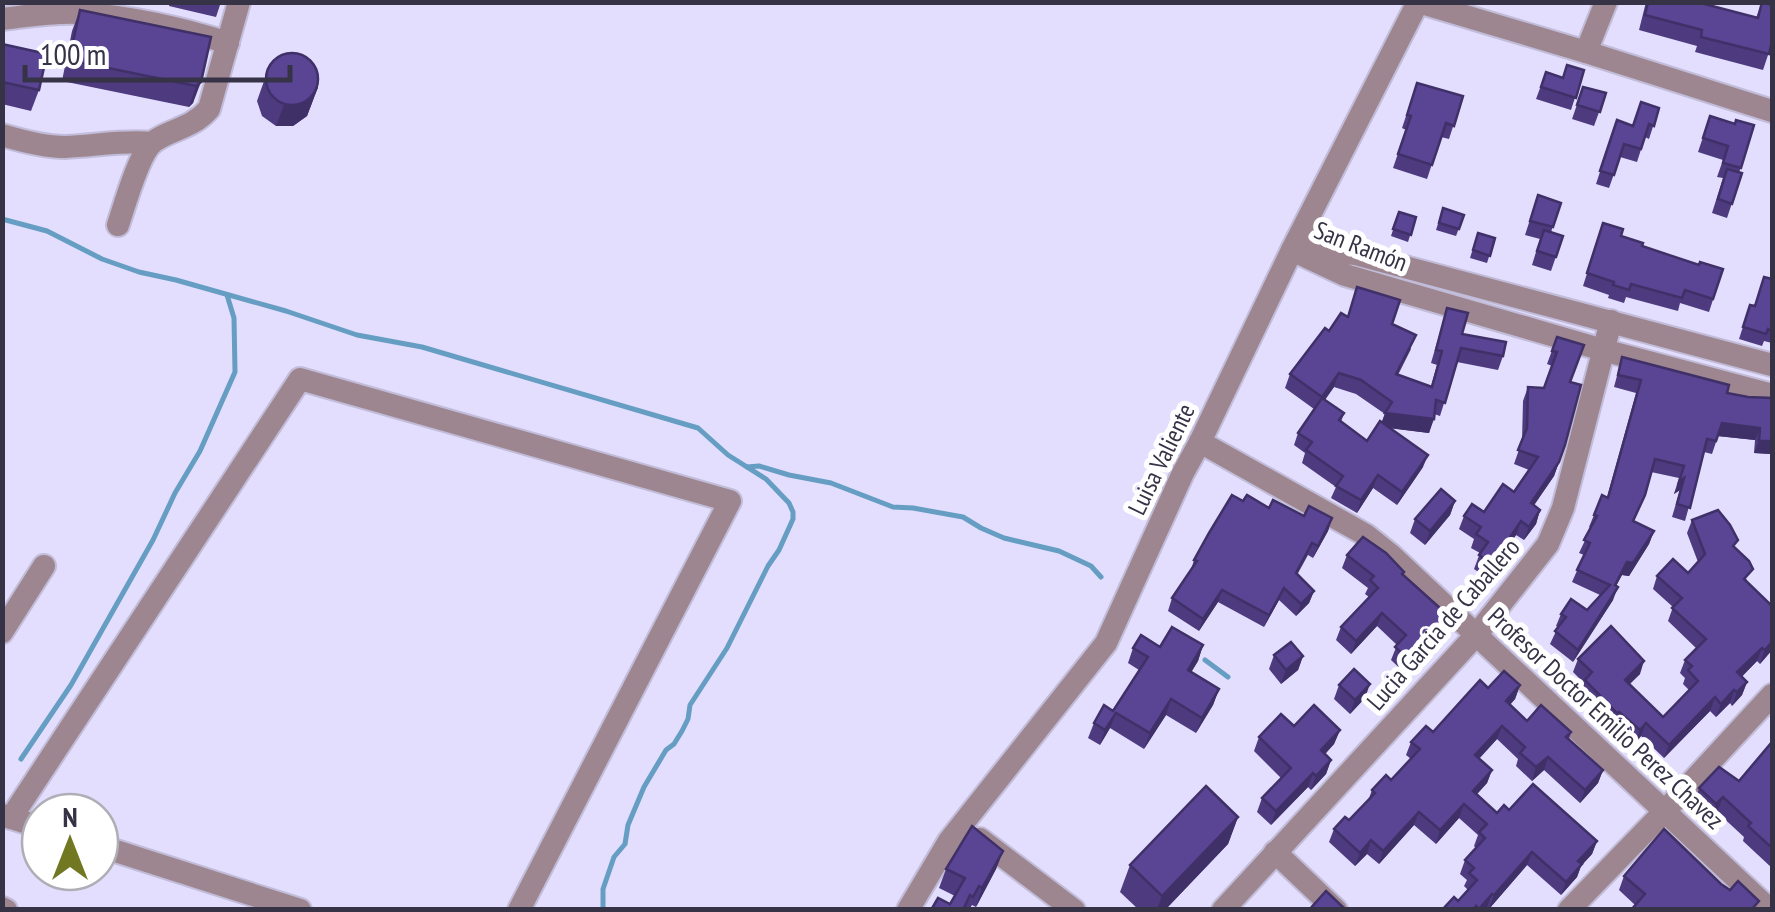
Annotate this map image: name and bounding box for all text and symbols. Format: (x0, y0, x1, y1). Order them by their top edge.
scale bar (25, 20, 290, 82)
text: 100 m (40, 34, 106, 73)
street label: San Ramón (1310, 214, 1412, 278)
street label: Luisa Valiente (1120, 398, 1202, 520)
street label: Lucia Garcia de Caballero (1360, 531, 1526, 717)
street label: Profesor Doctor Emilio Perez Chavez (1481, 600, 1731, 836)
north arrow (20, 792, 120, 892)
text: N (62, 798, 78, 835)

